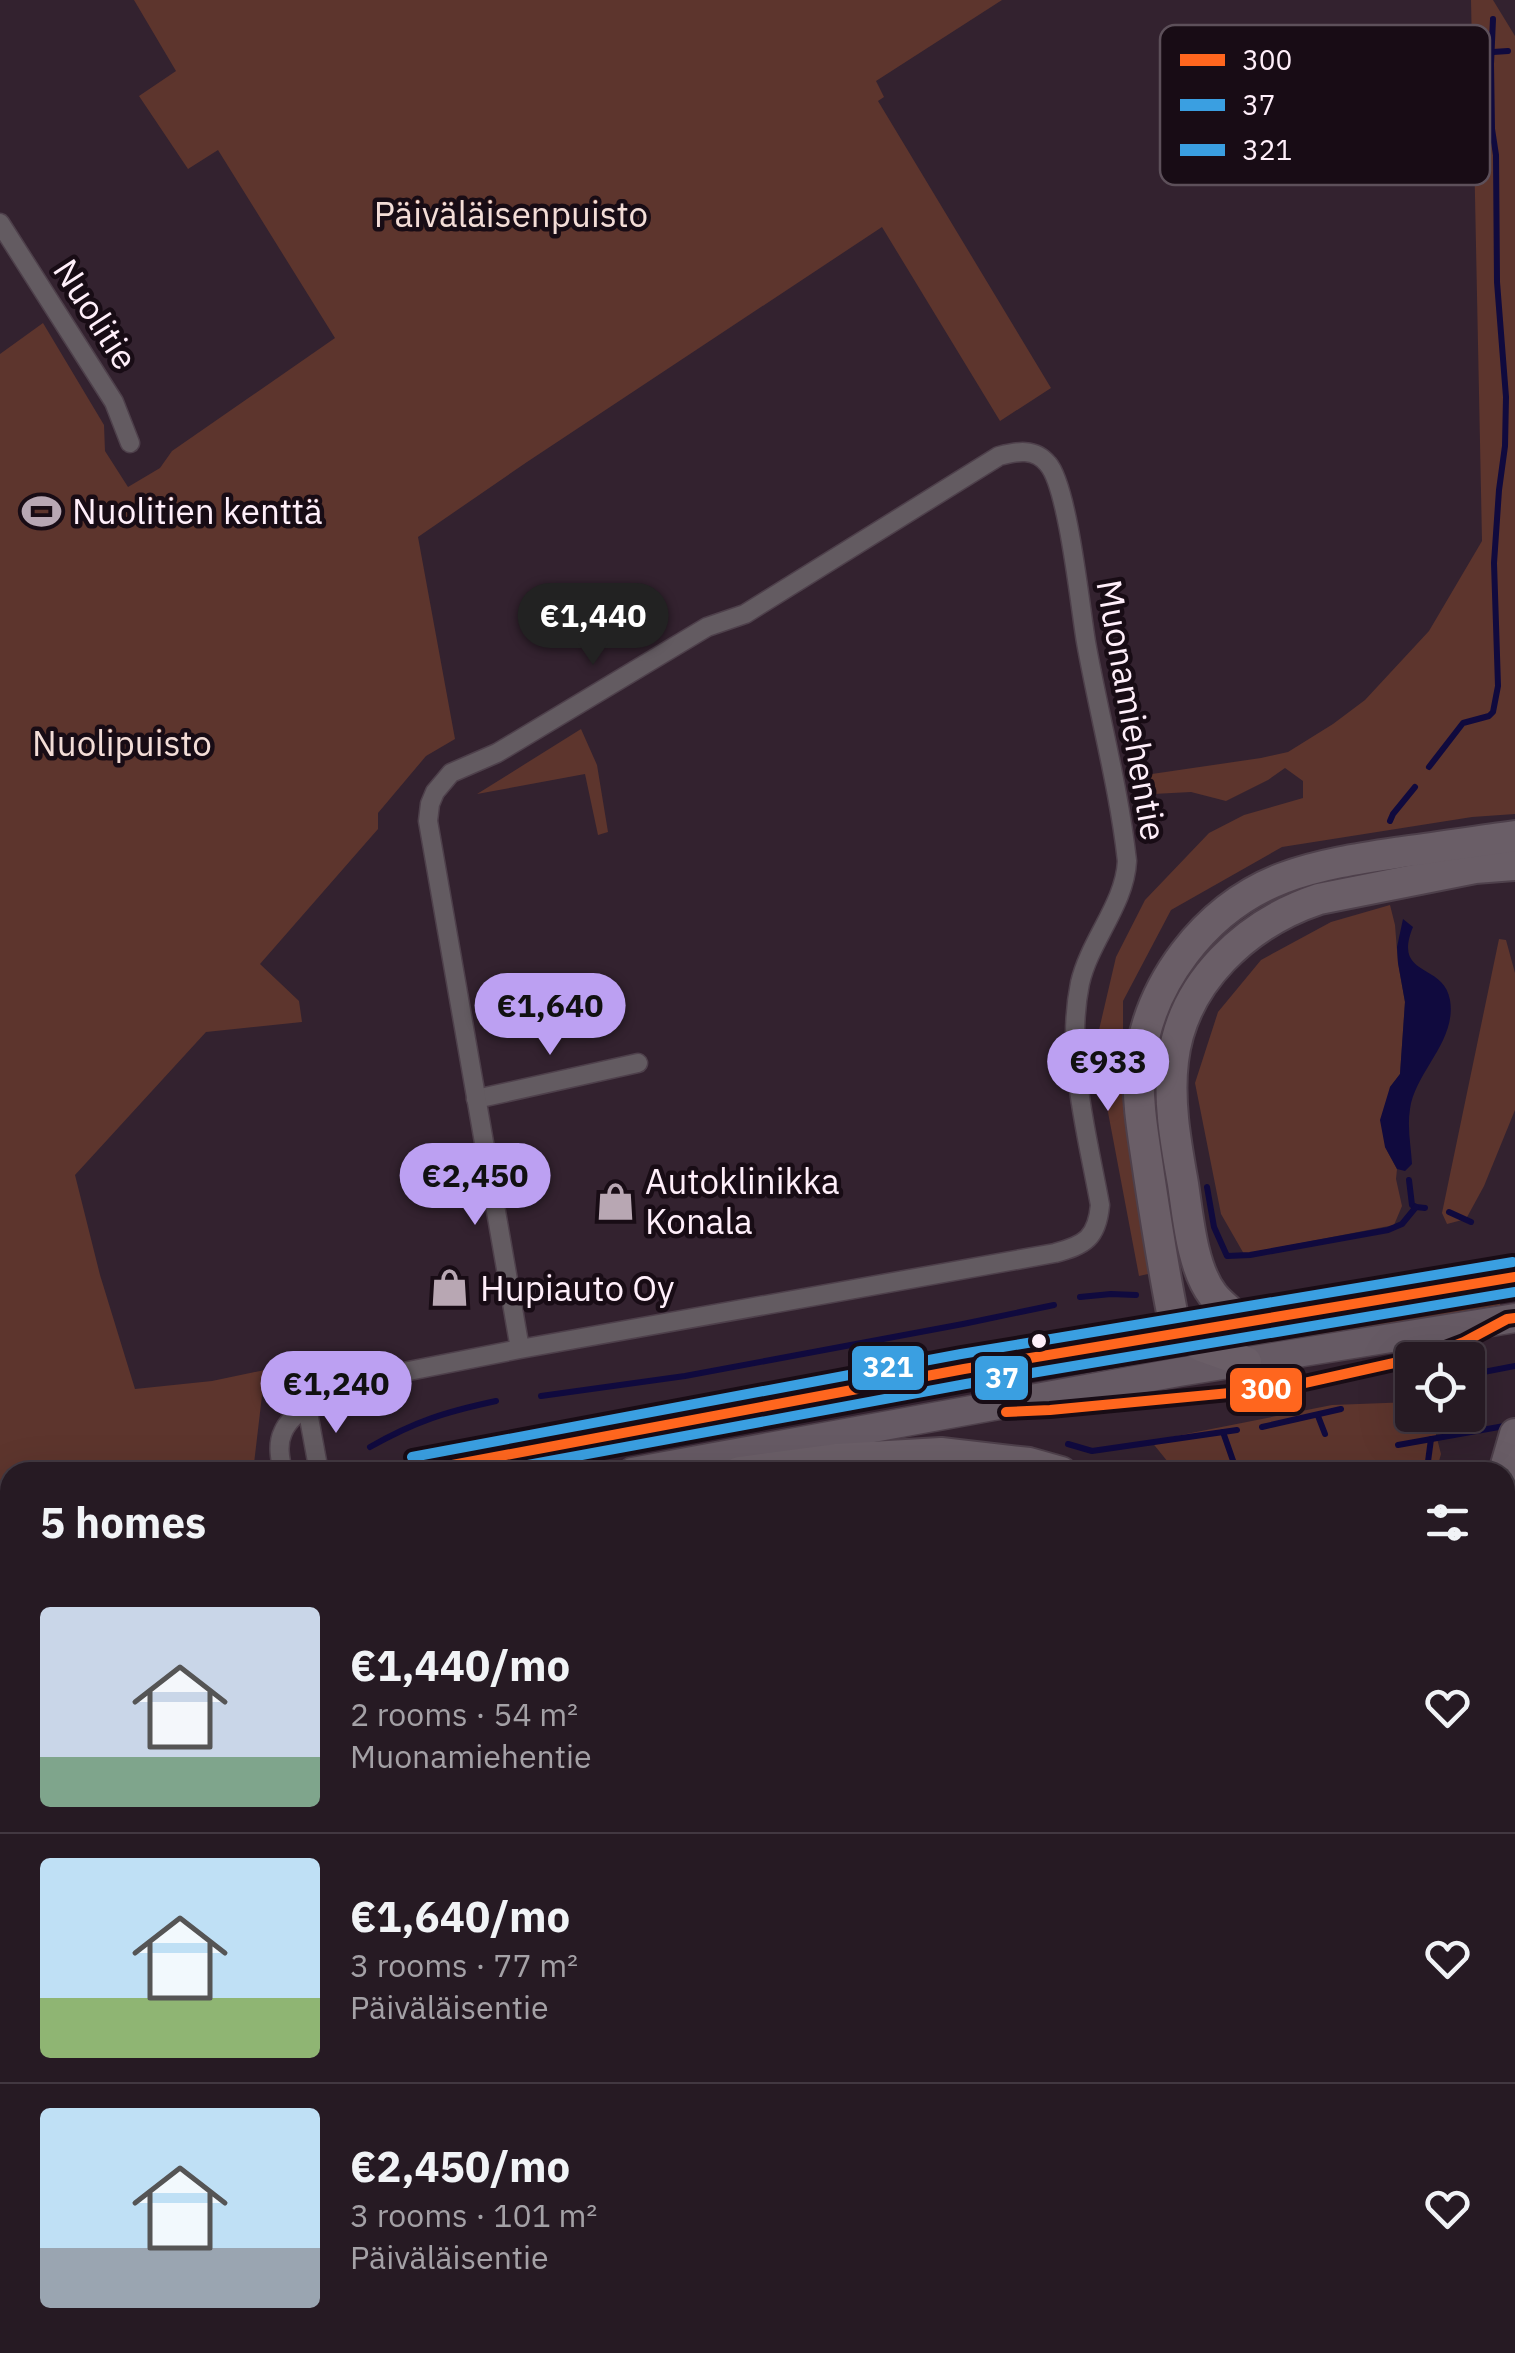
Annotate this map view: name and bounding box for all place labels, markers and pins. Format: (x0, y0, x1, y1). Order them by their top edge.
place label: Nuolitien kenttä (72, 488, 323, 534)
sports icon: Nuolitien kenttä (21, 490, 63, 532)
pin: €1,440 (512, 583, 674, 668)
pin: €1,640 (469, 973, 631, 1058)
pin: €933 (1049, 1029, 1167, 1114)
pin: €2,450 (394, 1143, 556, 1228)
place label: Autoklinikka Konala (645, 1158, 840, 1244)
shop icon: Autoklinikka Konala (594, 1180, 636, 1222)
place label: Hupiauto Oy (480, 1265, 675, 1311)
shop icon: Hupiauto Oy (429, 1267, 471, 1309)
unlabelled marker (1029, 1331, 1049, 1351)
pin: €1,240 (255, 1351, 417, 1436)

